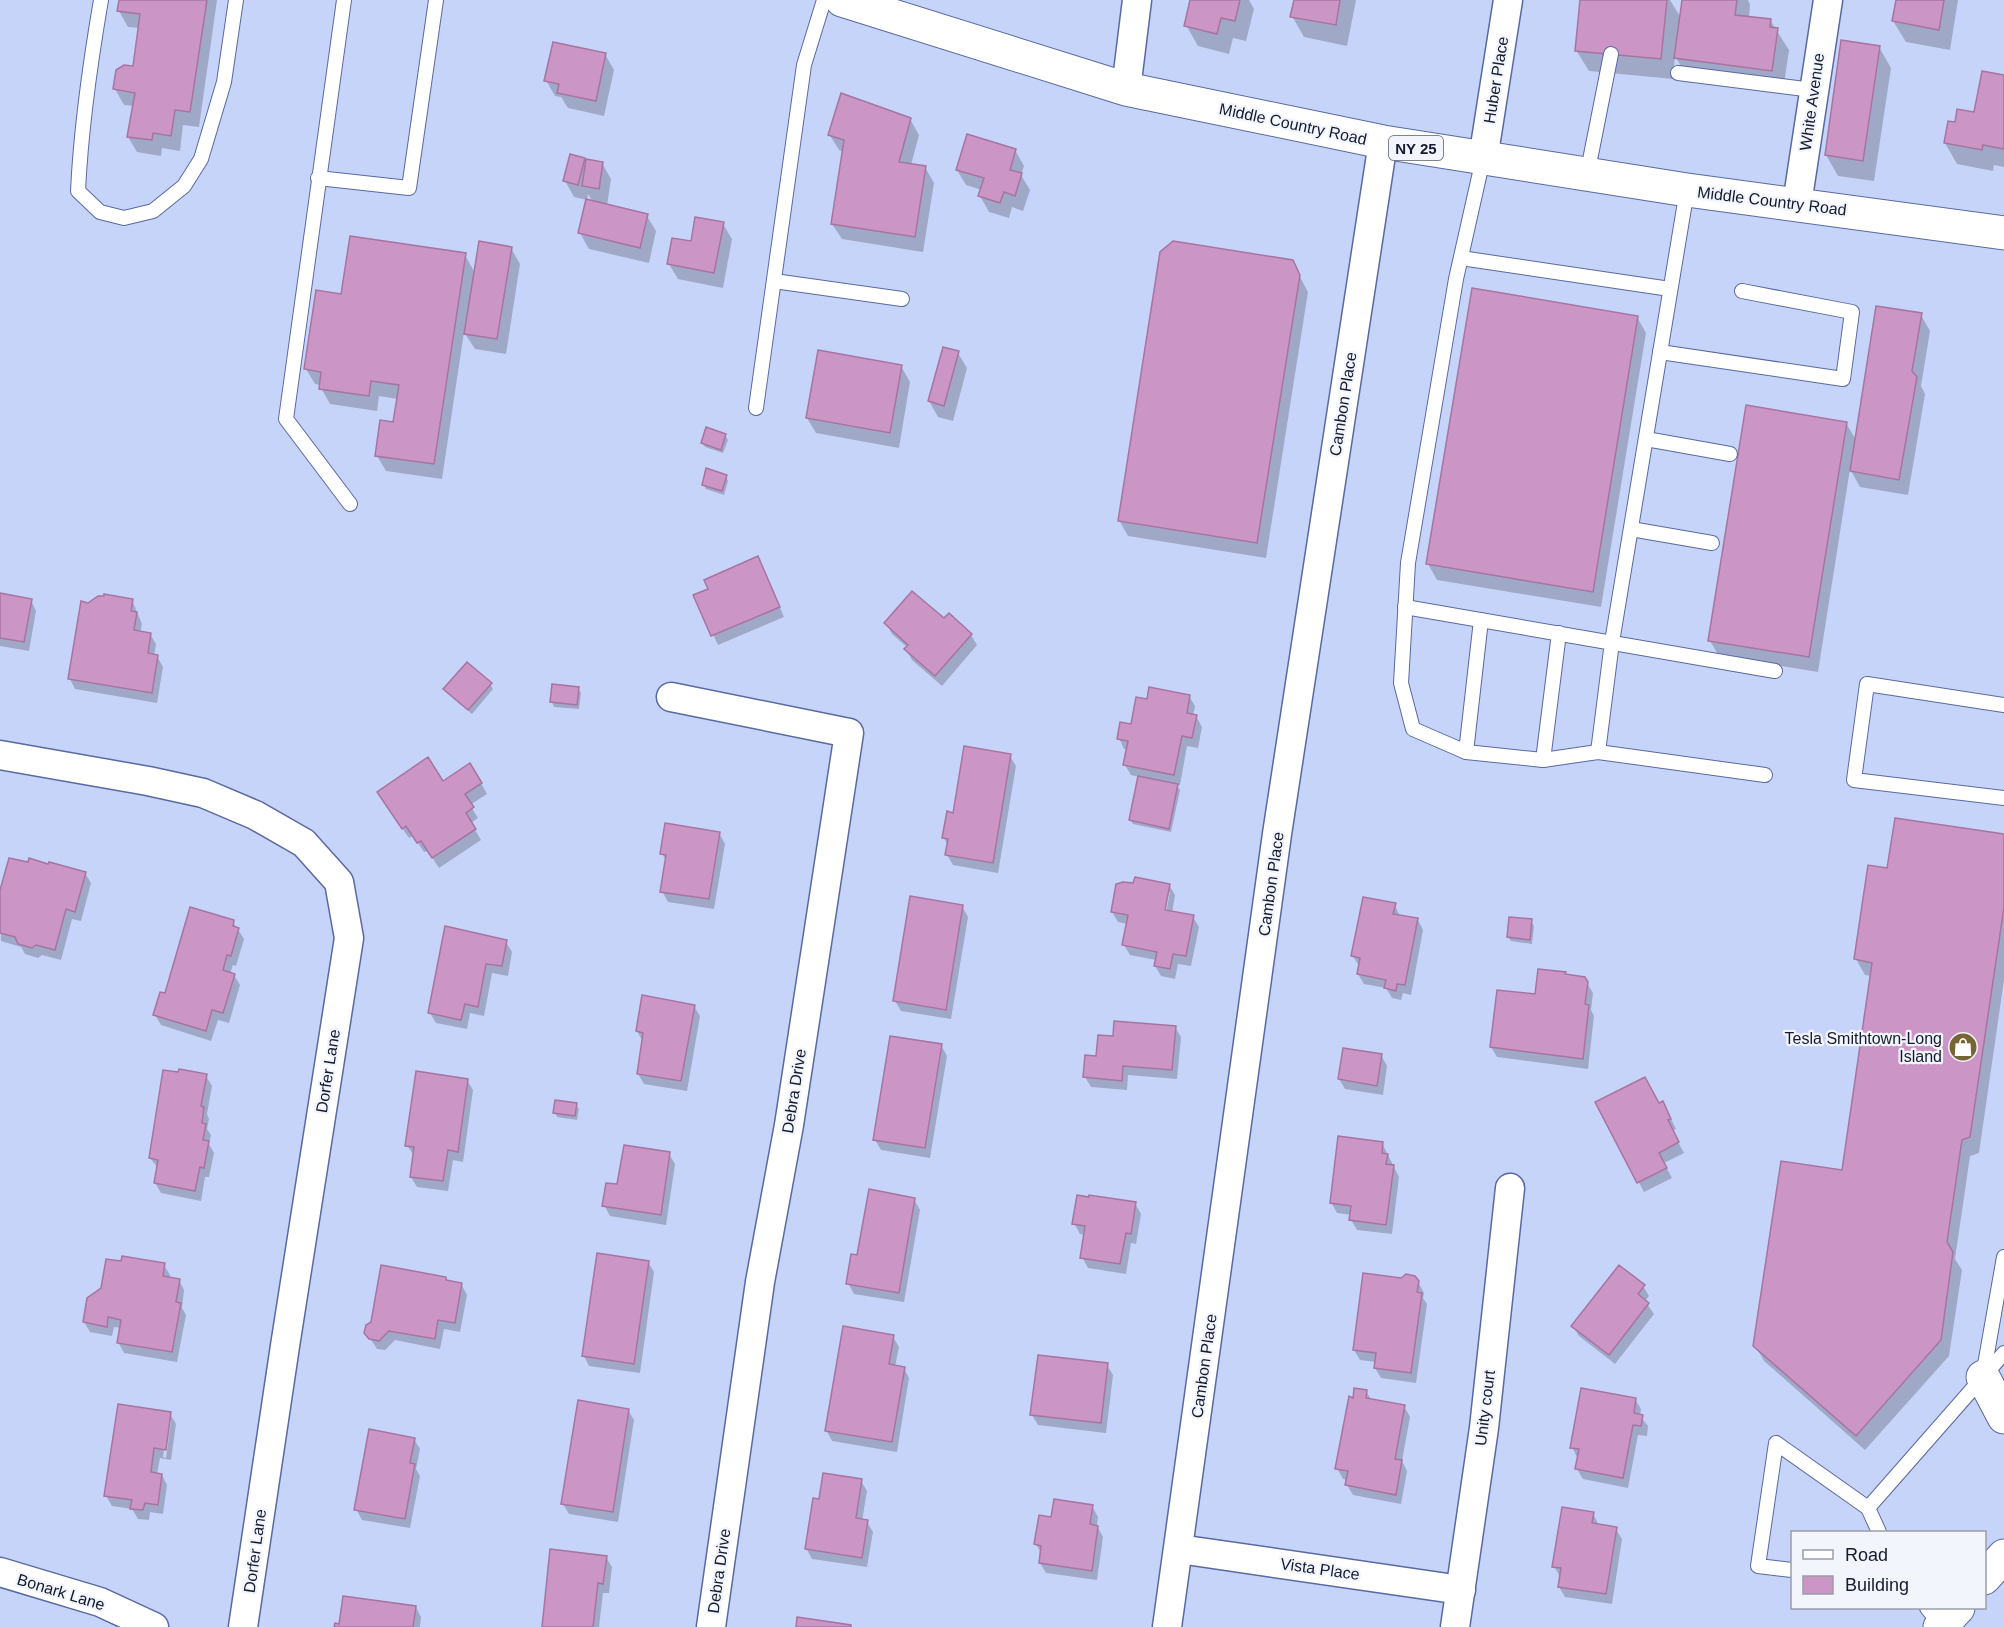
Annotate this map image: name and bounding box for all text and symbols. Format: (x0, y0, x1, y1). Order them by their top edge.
street label: Huber Place (1481, 35, 1511, 125)
street label: White Avenue (1797, 52, 1827, 152)
street label: Middle Country Road (1218, 100, 1368, 148)
road number: NY 25 (1389, 136, 1443, 160)
street label: Middle Country Road (1696, 183, 1848, 219)
street label: Cambon Place (1326, 351, 1360, 457)
street label: Cambon Place (1255, 831, 1287, 937)
street label: Dorfer Lane (313, 1028, 343, 1114)
place label: Tesla Smithtown-Long Island (1785, 1030, 1942, 1065)
shop icon: Tesla Smithtown-Long Island (1947, 1031, 1979, 1063)
street label: Debra Drive (779, 1047, 809, 1134)
street label: Cambon Place (1188, 1313, 1220, 1419)
street label: Unity court (1472, 1368, 1498, 1447)
street label: Dorfer Lane (241, 1508, 269, 1594)
street label: Debra Drive (705, 1527, 733, 1614)
legend (1791, 1531, 1986, 1609)
text: Road (1845, 1545, 1888, 1565)
street label: Vista Place (1279, 1555, 1361, 1583)
street label: Bonark Lane (15, 1571, 107, 1613)
text: Building (1845, 1575, 1909, 1595)

